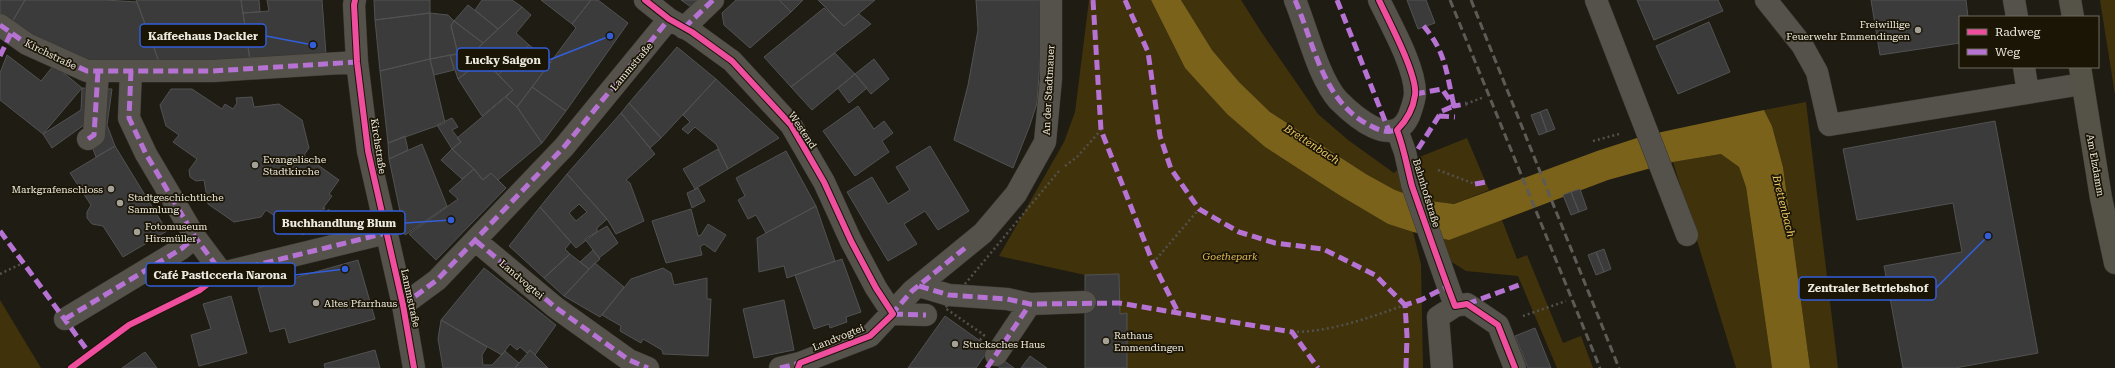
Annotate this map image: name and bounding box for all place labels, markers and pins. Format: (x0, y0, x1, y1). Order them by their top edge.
place label: Freiwillige Feuerwehr Emmendingen (1786, 19, 1911, 42)
callout: Kaffeehaus Dackler (140, 24, 266, 47)
marker: Freiwillige Feuerwehr Emmendingen (1913, 25, 1923, 35)
callout: Lucky Saigon (457, 48, 549, 71)
place label: Evangelische Stadtkirche (263, 154, 327, 177)
marker: Evangelische Stadtkirche (250, 160, 260, 170)
place label: Markgrafenschloss (12, 184, 103, 195)
marker: Markgrafenschloss (106, 184, 116, 194)
place label: Stadtgeschichtliche Sammlung (128, 192, 224, 215)
marker: Stadtgeschichtliche Sammlung (115, 198, 125, 208)
callout: Buchhandlung Blum (274, 211, 405, 234)
place label: Fotomuseum Hirsmüller (145, 221, 207, 244)
marker: Fotomuseum Hirsmüller (132, 227, 142, 237)
callout: Café Pasticceria Narona (146, 263, 295, 286)
callout: Zentraler Betriebshof (1799, 277, 1936, 300)
marker: Altes Pfarrhaus (311, 298, 321, 308)
place label: Altes Pfarrhaus (324, 298, 398, 309)
place label: Rathaus Emmendingen (1114, 330, 1185, 353)
marker: Rathaus Emmendingen (1101, 336, 1111, 346)
marker: Stucksches Haus (950, 339, 960, 349)
place label: Stucksches Haus (963, 339, 1045, 350)

